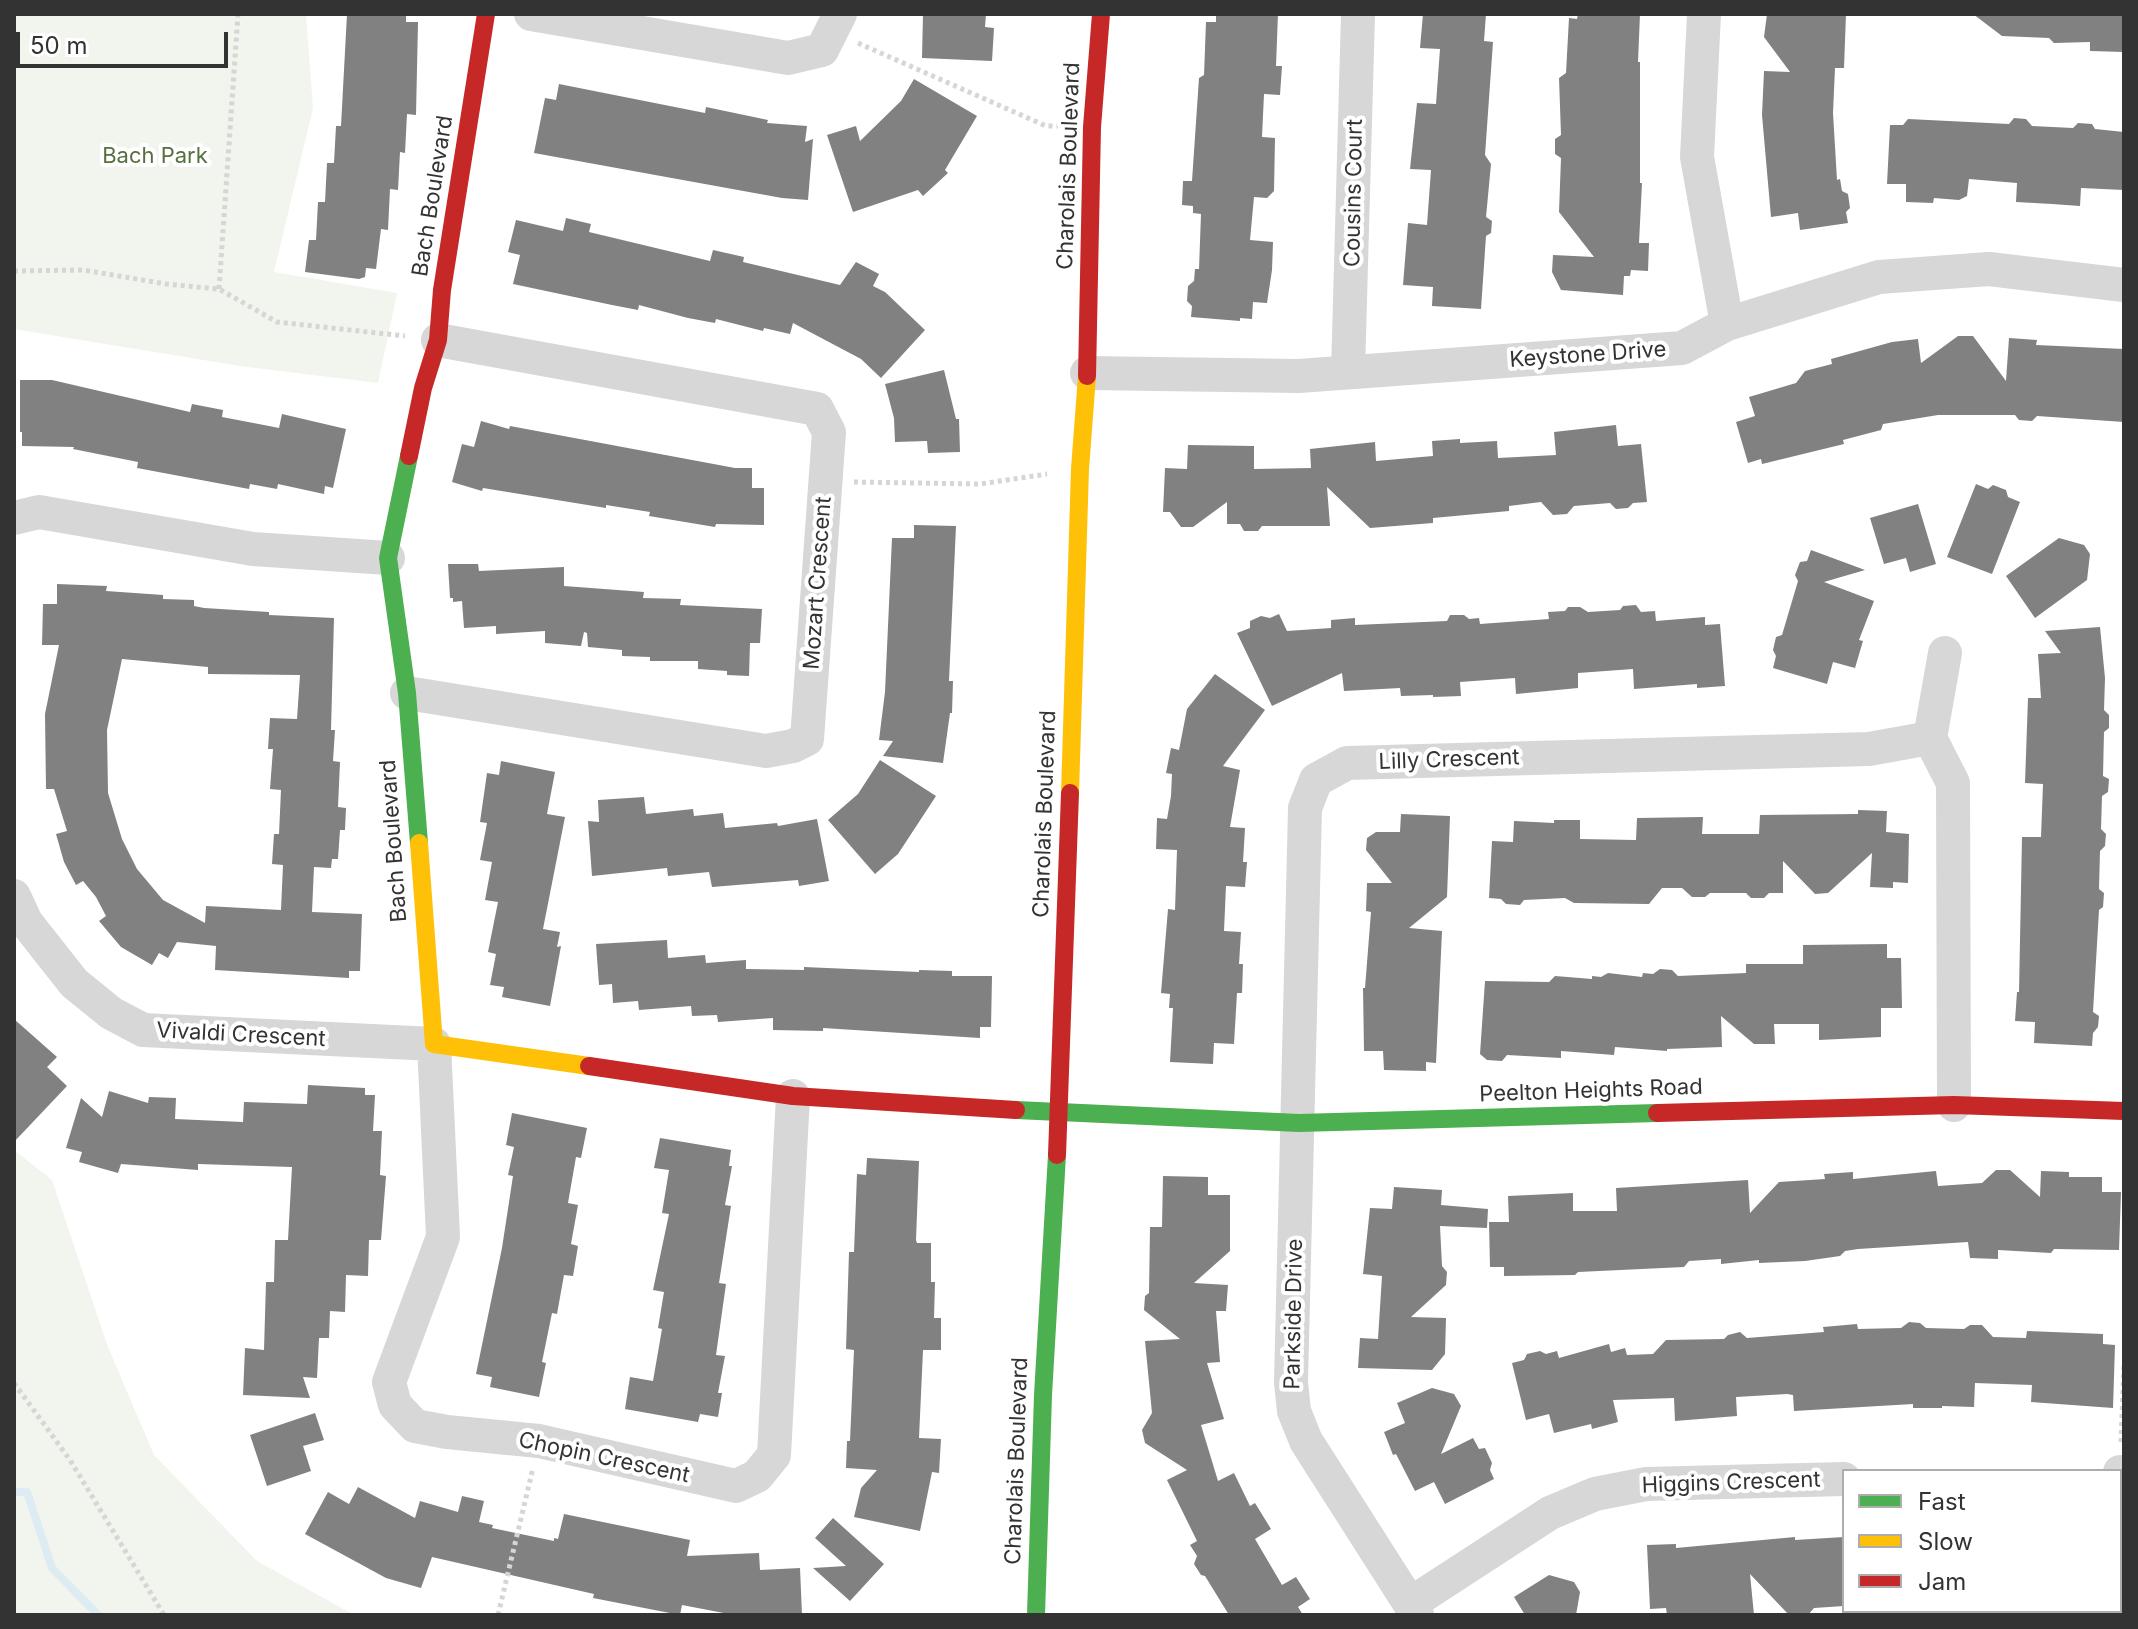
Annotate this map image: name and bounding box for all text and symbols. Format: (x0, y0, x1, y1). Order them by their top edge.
scale bar (20, 16, 232, 66)
text: 50 m (30, 31, 88, 60)
street label: Charolais Boulevard (1052, 62, 1086, 270)
street label: Bach Boulevard (407, 114, 459, 278)
street label: Cousins Court (1340, 119, 1368, 267)
park label: Bach Park (102, 143, 208, 169)
street label: Keystone Drive (1509, 336, 1667, 374)
street label: Mozart Crescent (799, 496, 837, 670)
street label: Charolais Boulevard (1028, 710, 1062, 918)
street label: Lilly Crescent (1378, 744, 1520, 776)
street label: Bach Boulevard (375, 759, 413, 923)
street label: Vivaldi Crescent (156, 1017, 326, 1053)
street label: Peelton Heights Road (1479, 1074, 1703, 1108)
street label: Parkside Drive (1279, 1238, 1309, 1390)
street label: Charolais Boulevard (1000, 1357, 1034, 1565)
street label: Chopin Crescent (516, 1427, 692, 1489)
street label: Higgins Crescent (1641, 1467, 1821, 1499)
legend (1842, 1469, 2122, 1613)
text: Fast (1918, 1487, 1966, 1516)
text: Slow (1918, 1527, 1973, 1556)
text: Jam (1918, 1567, 1966, 1596)

